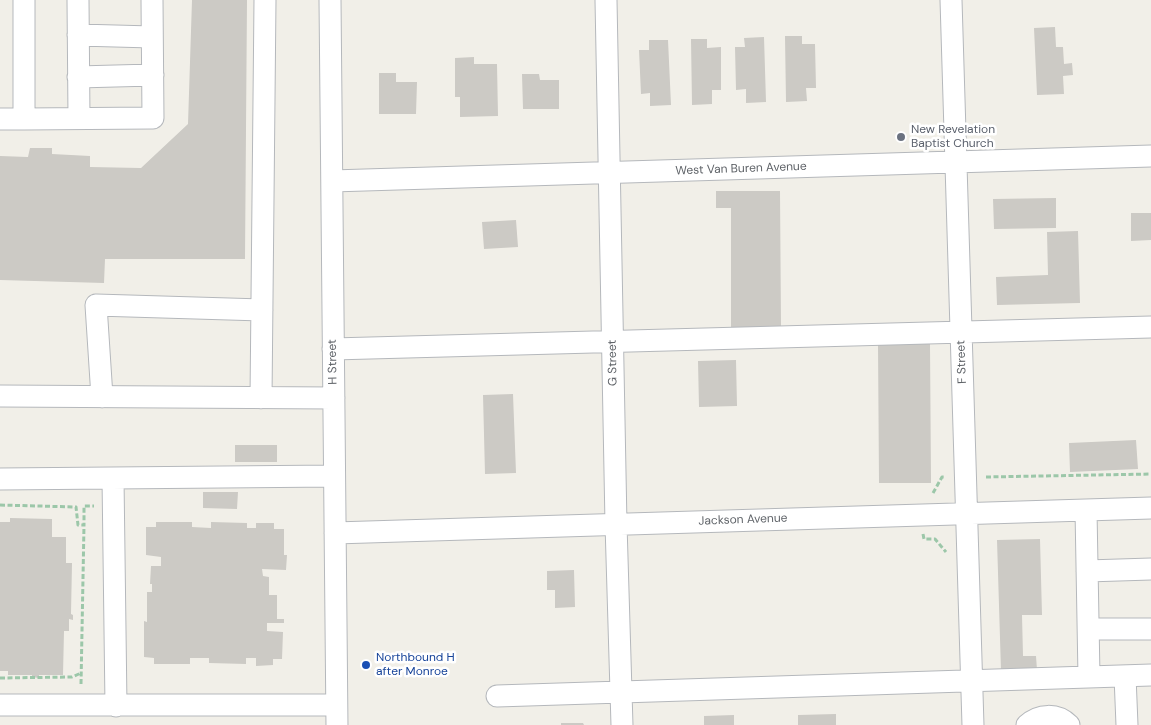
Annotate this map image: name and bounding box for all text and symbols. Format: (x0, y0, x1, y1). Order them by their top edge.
place label: New Revelation Baptist Church (911, 123, 995, 151)
marker: New Revelation Baptist Church (895, 131, 907, 143)
street label: West Van Buren Avenue (675, 160, 807, 178)
street label: H Street (325, 339, 341, 385)
street label: G Street (605, 340, 621, 386)
street label: F Street (954, 340, 970, 384)
street label: Jackson Avenue (698, 511, 788, 529)
place label: Northbound H after Monroe (376, 651, 455, 679)
marker: Northbound H after Monroe (360, 659, 372, 671)

